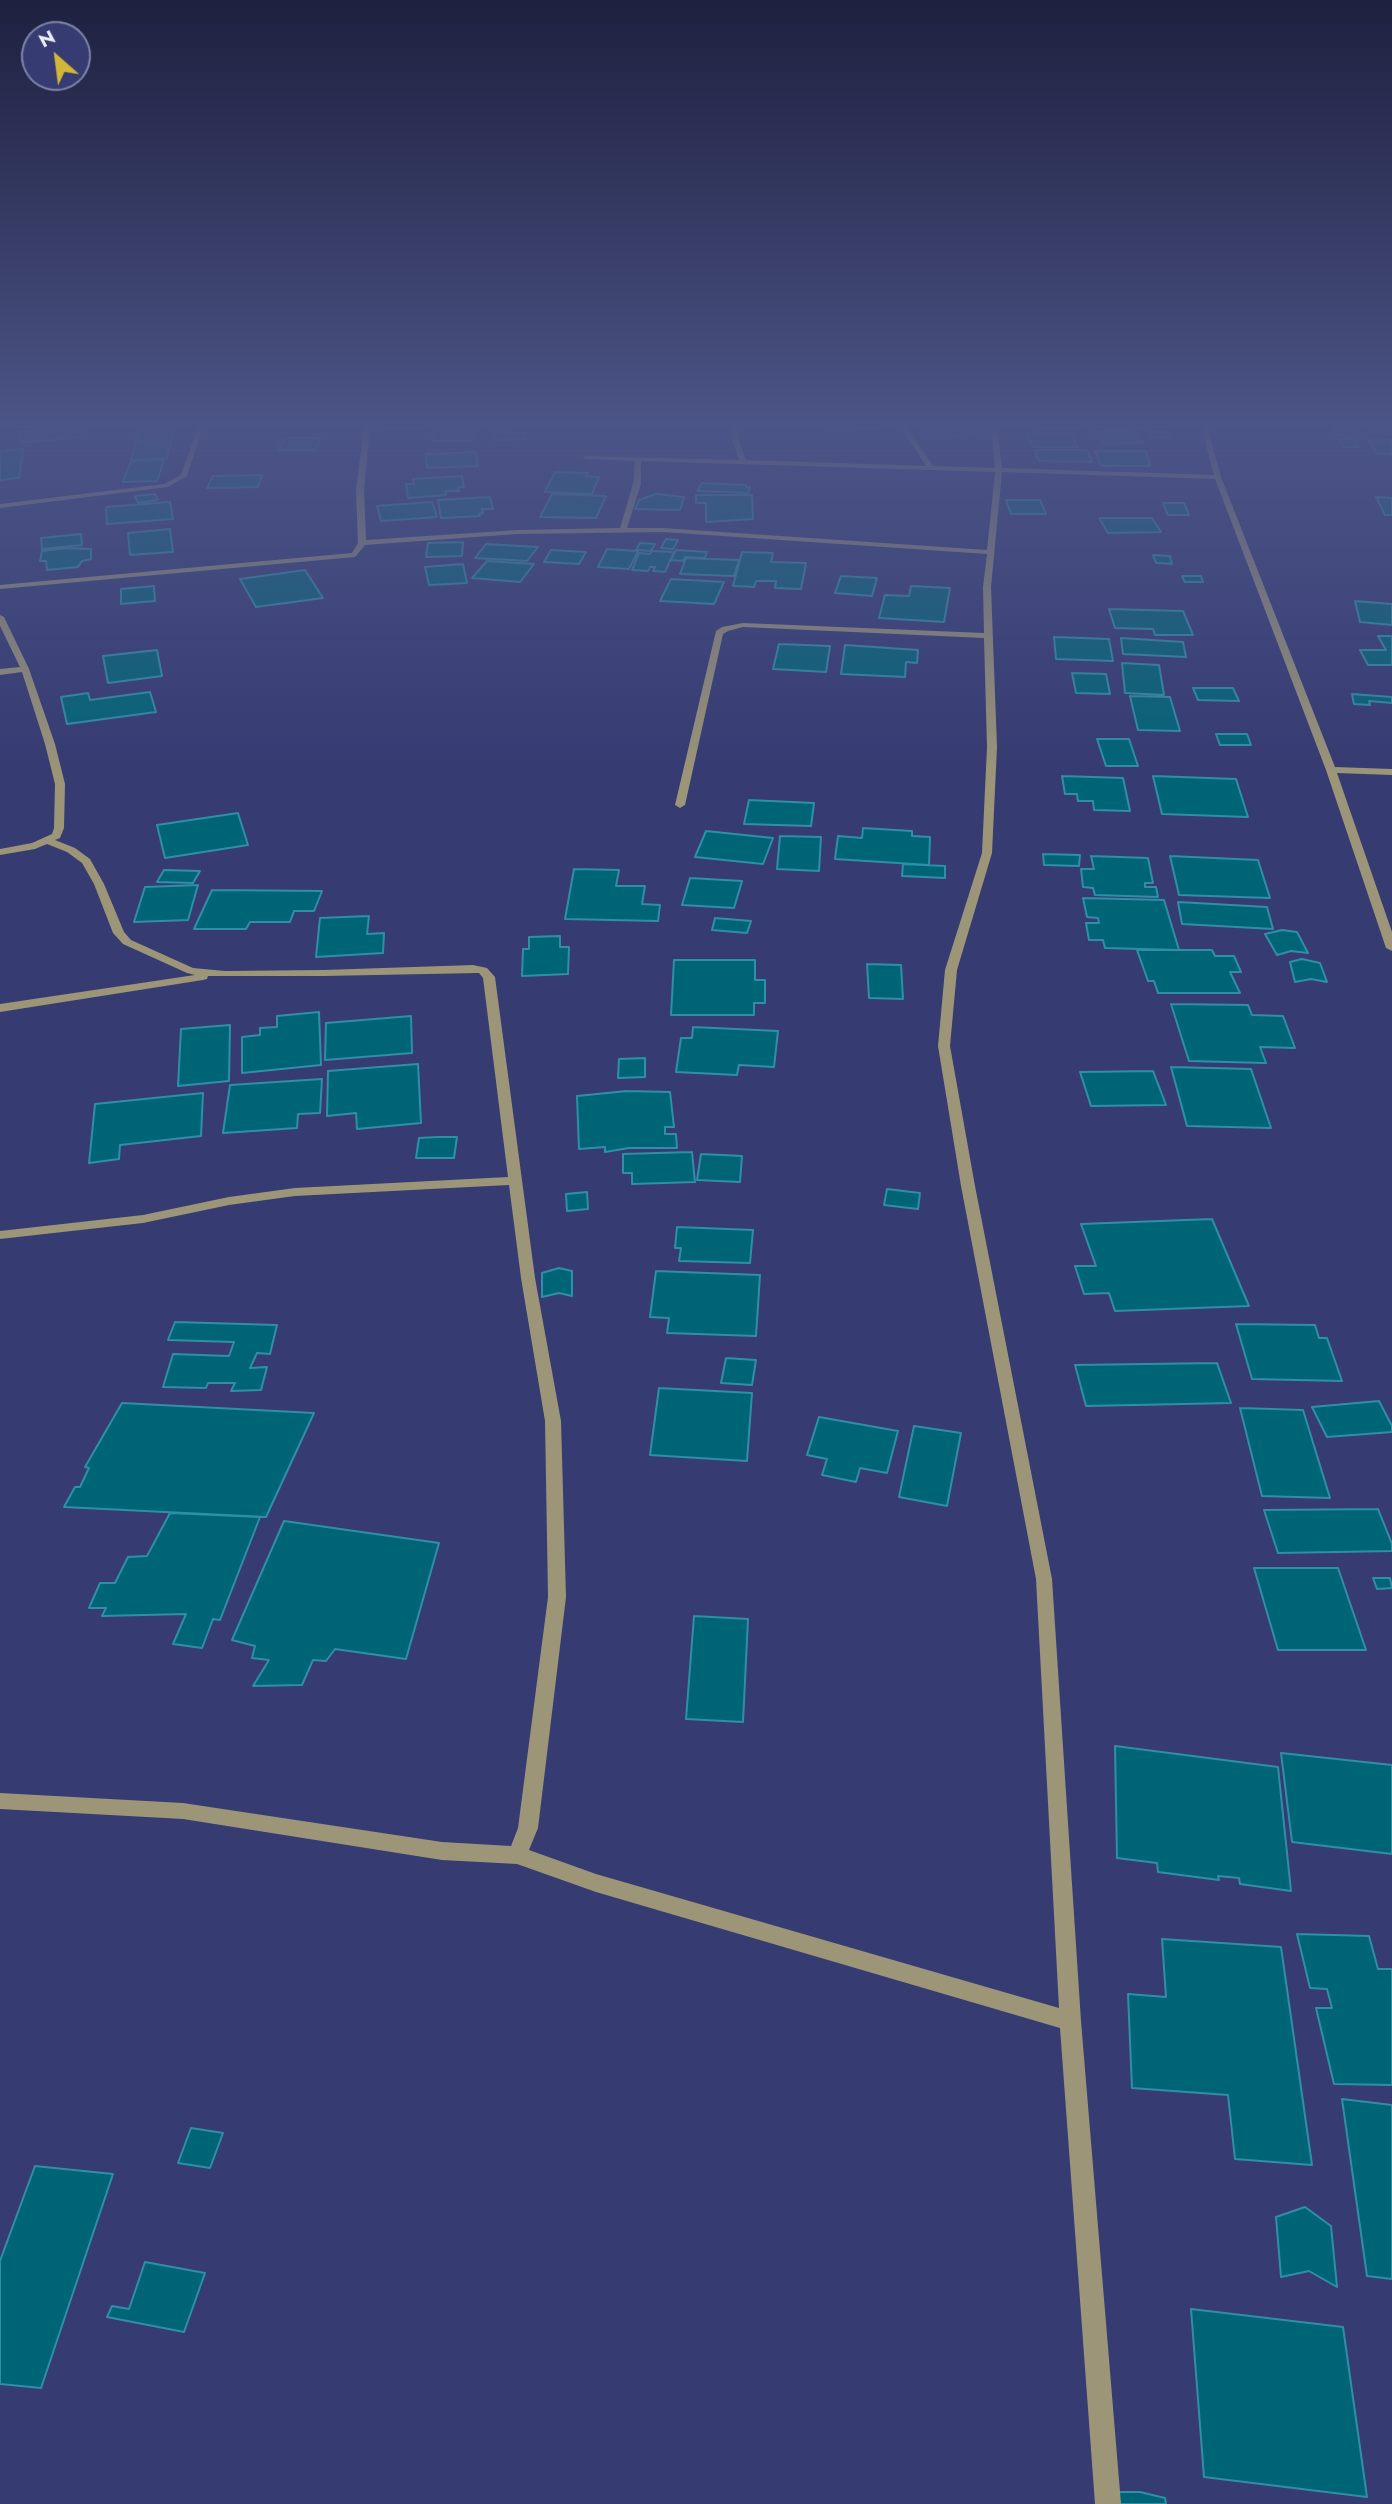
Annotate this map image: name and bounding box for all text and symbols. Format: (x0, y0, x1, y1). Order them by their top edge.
north arrow (21, 21, 91, 91)
text: N (34, 23, 60, 54)

